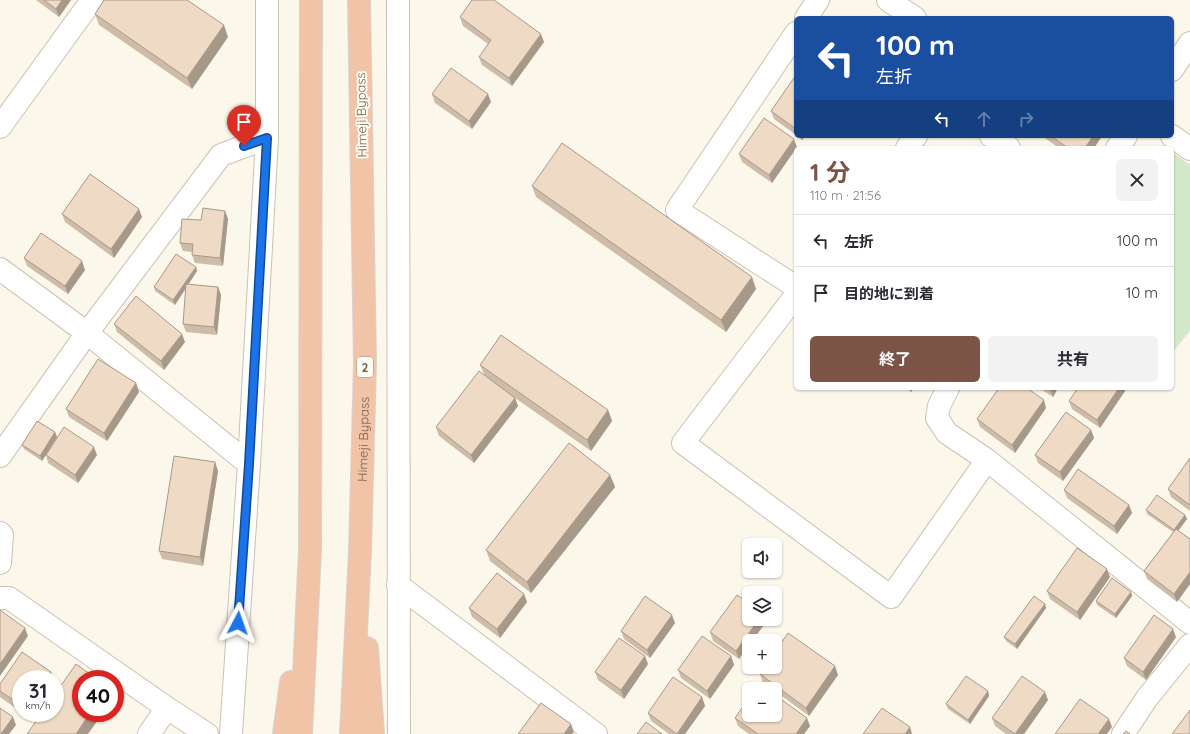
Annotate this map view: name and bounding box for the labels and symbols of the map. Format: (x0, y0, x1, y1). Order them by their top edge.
street label: Himeji Bypass (352, 72, 370, 158)
pin (227, 105, 261, 146)
road number: 2 (357, 357, 373, 377)
street label: Himeji Bypass (354, 397, 372, 482)
position arrow (217, 602, 259, 644)
speed limit sign: 40 (72, 670, 124, 722)

